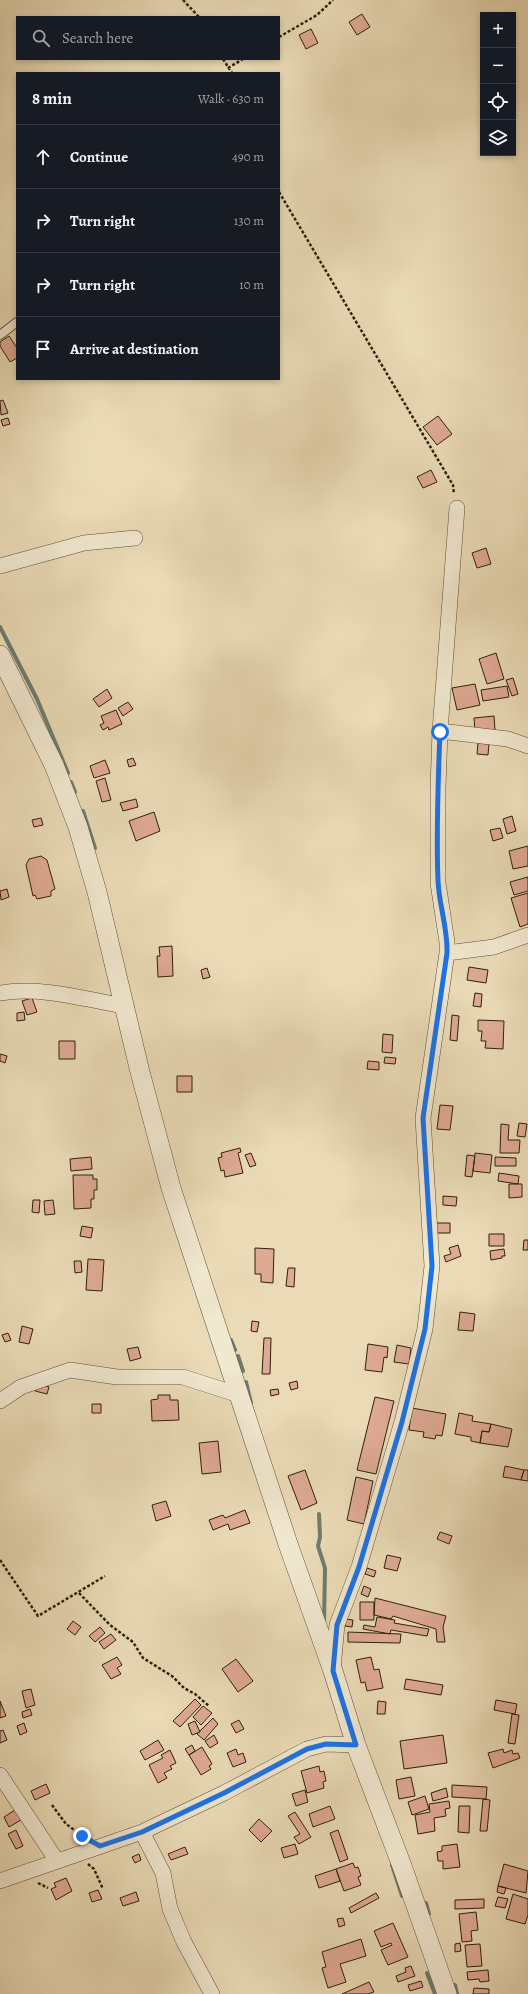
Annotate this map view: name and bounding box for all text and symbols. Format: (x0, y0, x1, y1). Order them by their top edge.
map controls (480, 12, 516, 156)
button: + (480, 12, 516, 48)
search box (16, 16, 280, 60)
icon: search (30, 27, 52, 49)
text: Search here (62, 28, 133, 48)
button: − (480, 48, 516, 84)
button: locate (480, 84, 516, 120)
text: 8 min (32, 87, 72, 110)
text: Walk · 630 m (198, 90, 264, 107)
button: layers (480, 120, 516, 156)
icon: ahead (32, 146, 54, 168)
text: Continue (70, 147, 128, 167)
text: 490 m (232, 148, 264, 165)
icon: right (32, 210, 54, 232)
text: Turn right (70, 211, 135, 231)
text: 130 m (234, 212, 264, 229)
icon: right (32, 274, 54, 296)
text: Turn right (70, 275, 135, 295)
text: 10 m (239, 276, 264, 293)
icon: arrive (32, 338, 54, 360)
text: Arrive at destination (70, 339, 199, 359)
route start (431, 723, 449, 741)
route end (73, 1827, 91, 1845)

